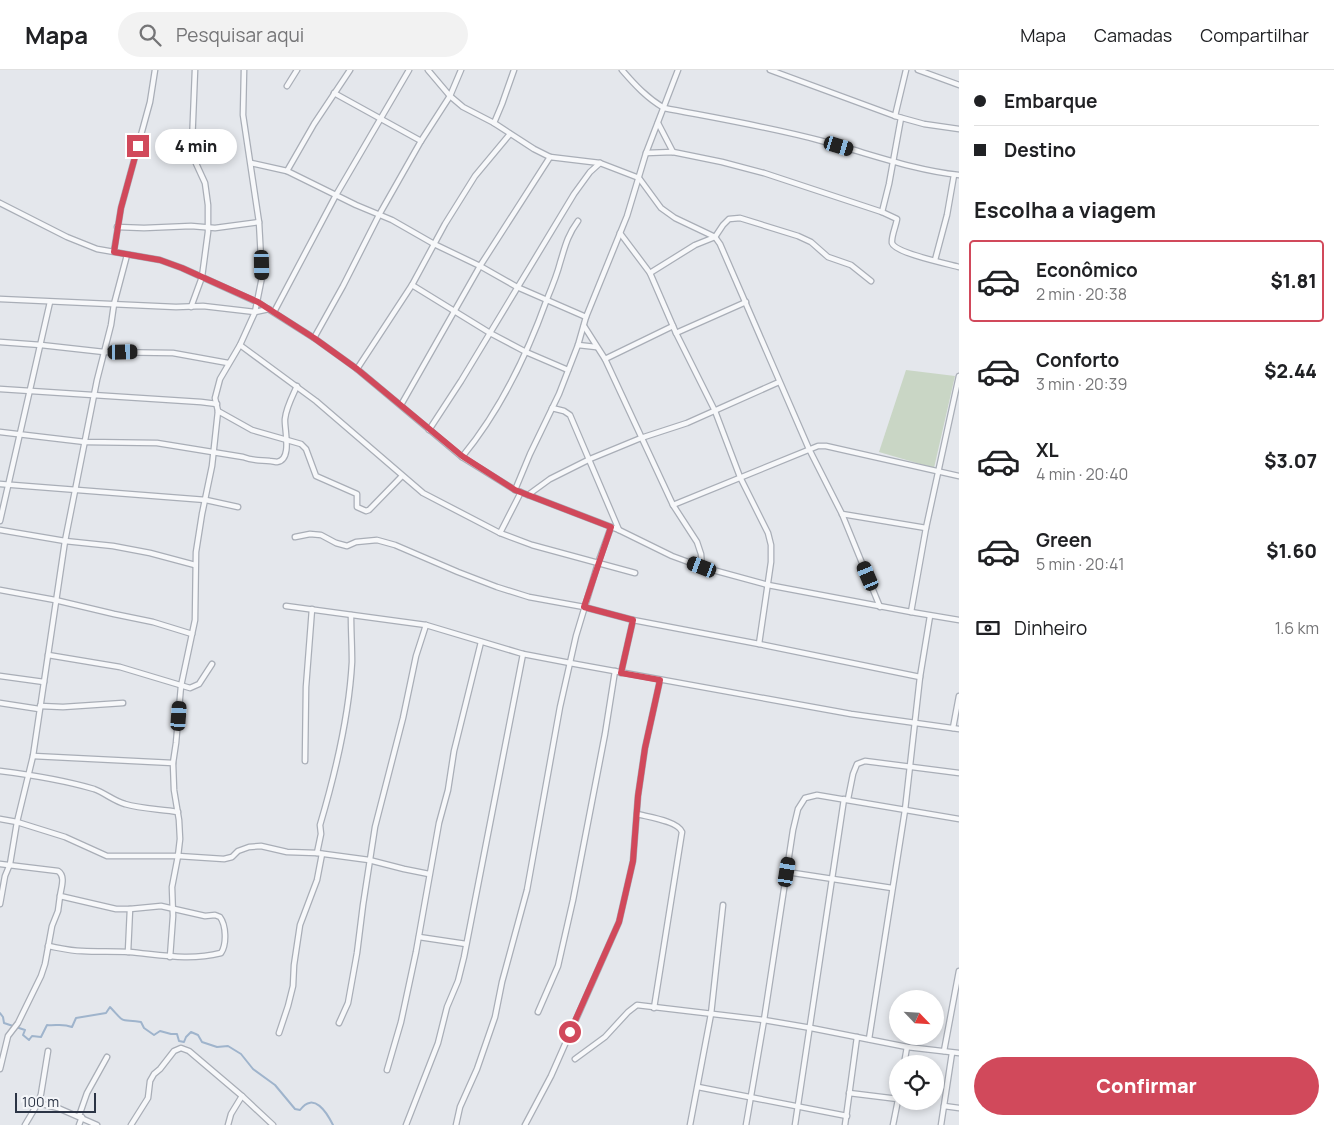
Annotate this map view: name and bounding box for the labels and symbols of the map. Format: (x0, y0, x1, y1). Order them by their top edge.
callout: 4 min (156, 128, 238, 164)
car (822, 134, 855, 158)
route end (127, 135, 149, 157)
car (254, 250, 269, 280)
car (107, 344, 138, 360)
car (685, 555, 718, 579)
car (855, 559, 880, 593)
car (170, 701, 187, 731)
car (777, 856, 796, 888)
north arrow (889, 990, 944, 1045)
route start (559, 1021, 581, 1043)
scale bar (15, 1090, 96, 1113)

